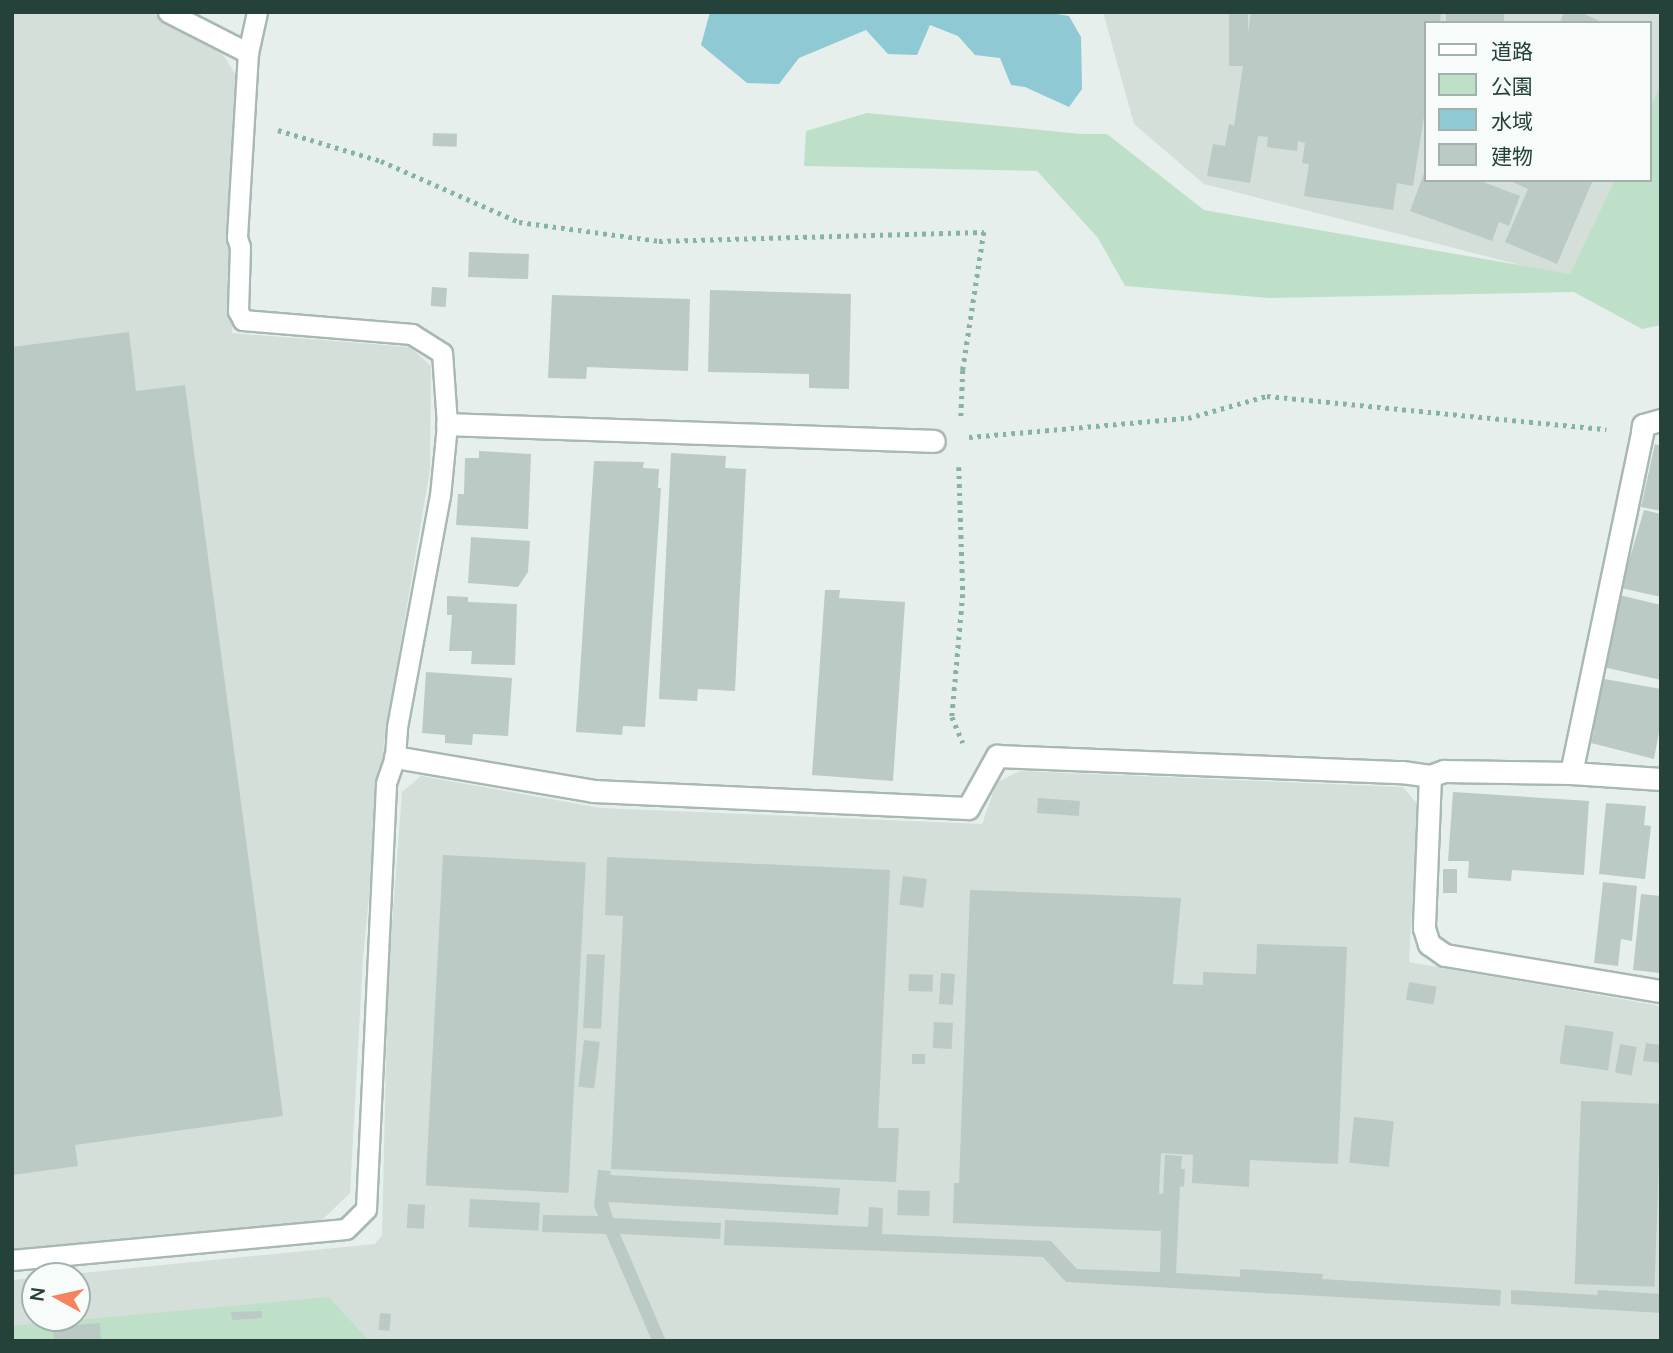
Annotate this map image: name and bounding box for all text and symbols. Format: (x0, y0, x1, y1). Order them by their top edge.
legend (1424, 21, 1652, 182)
text: 道路 (1491, 37, 1533, 65)
text: 公園 (1491, 72, 1533, 100)
text: 水域 (1491, 107, 1533, 135)
text: 建物 (1491, 142, 1533, 170)
north arrow (21, 1262, 91, 1332)
text: N (23, 1286, 51, 1303)

